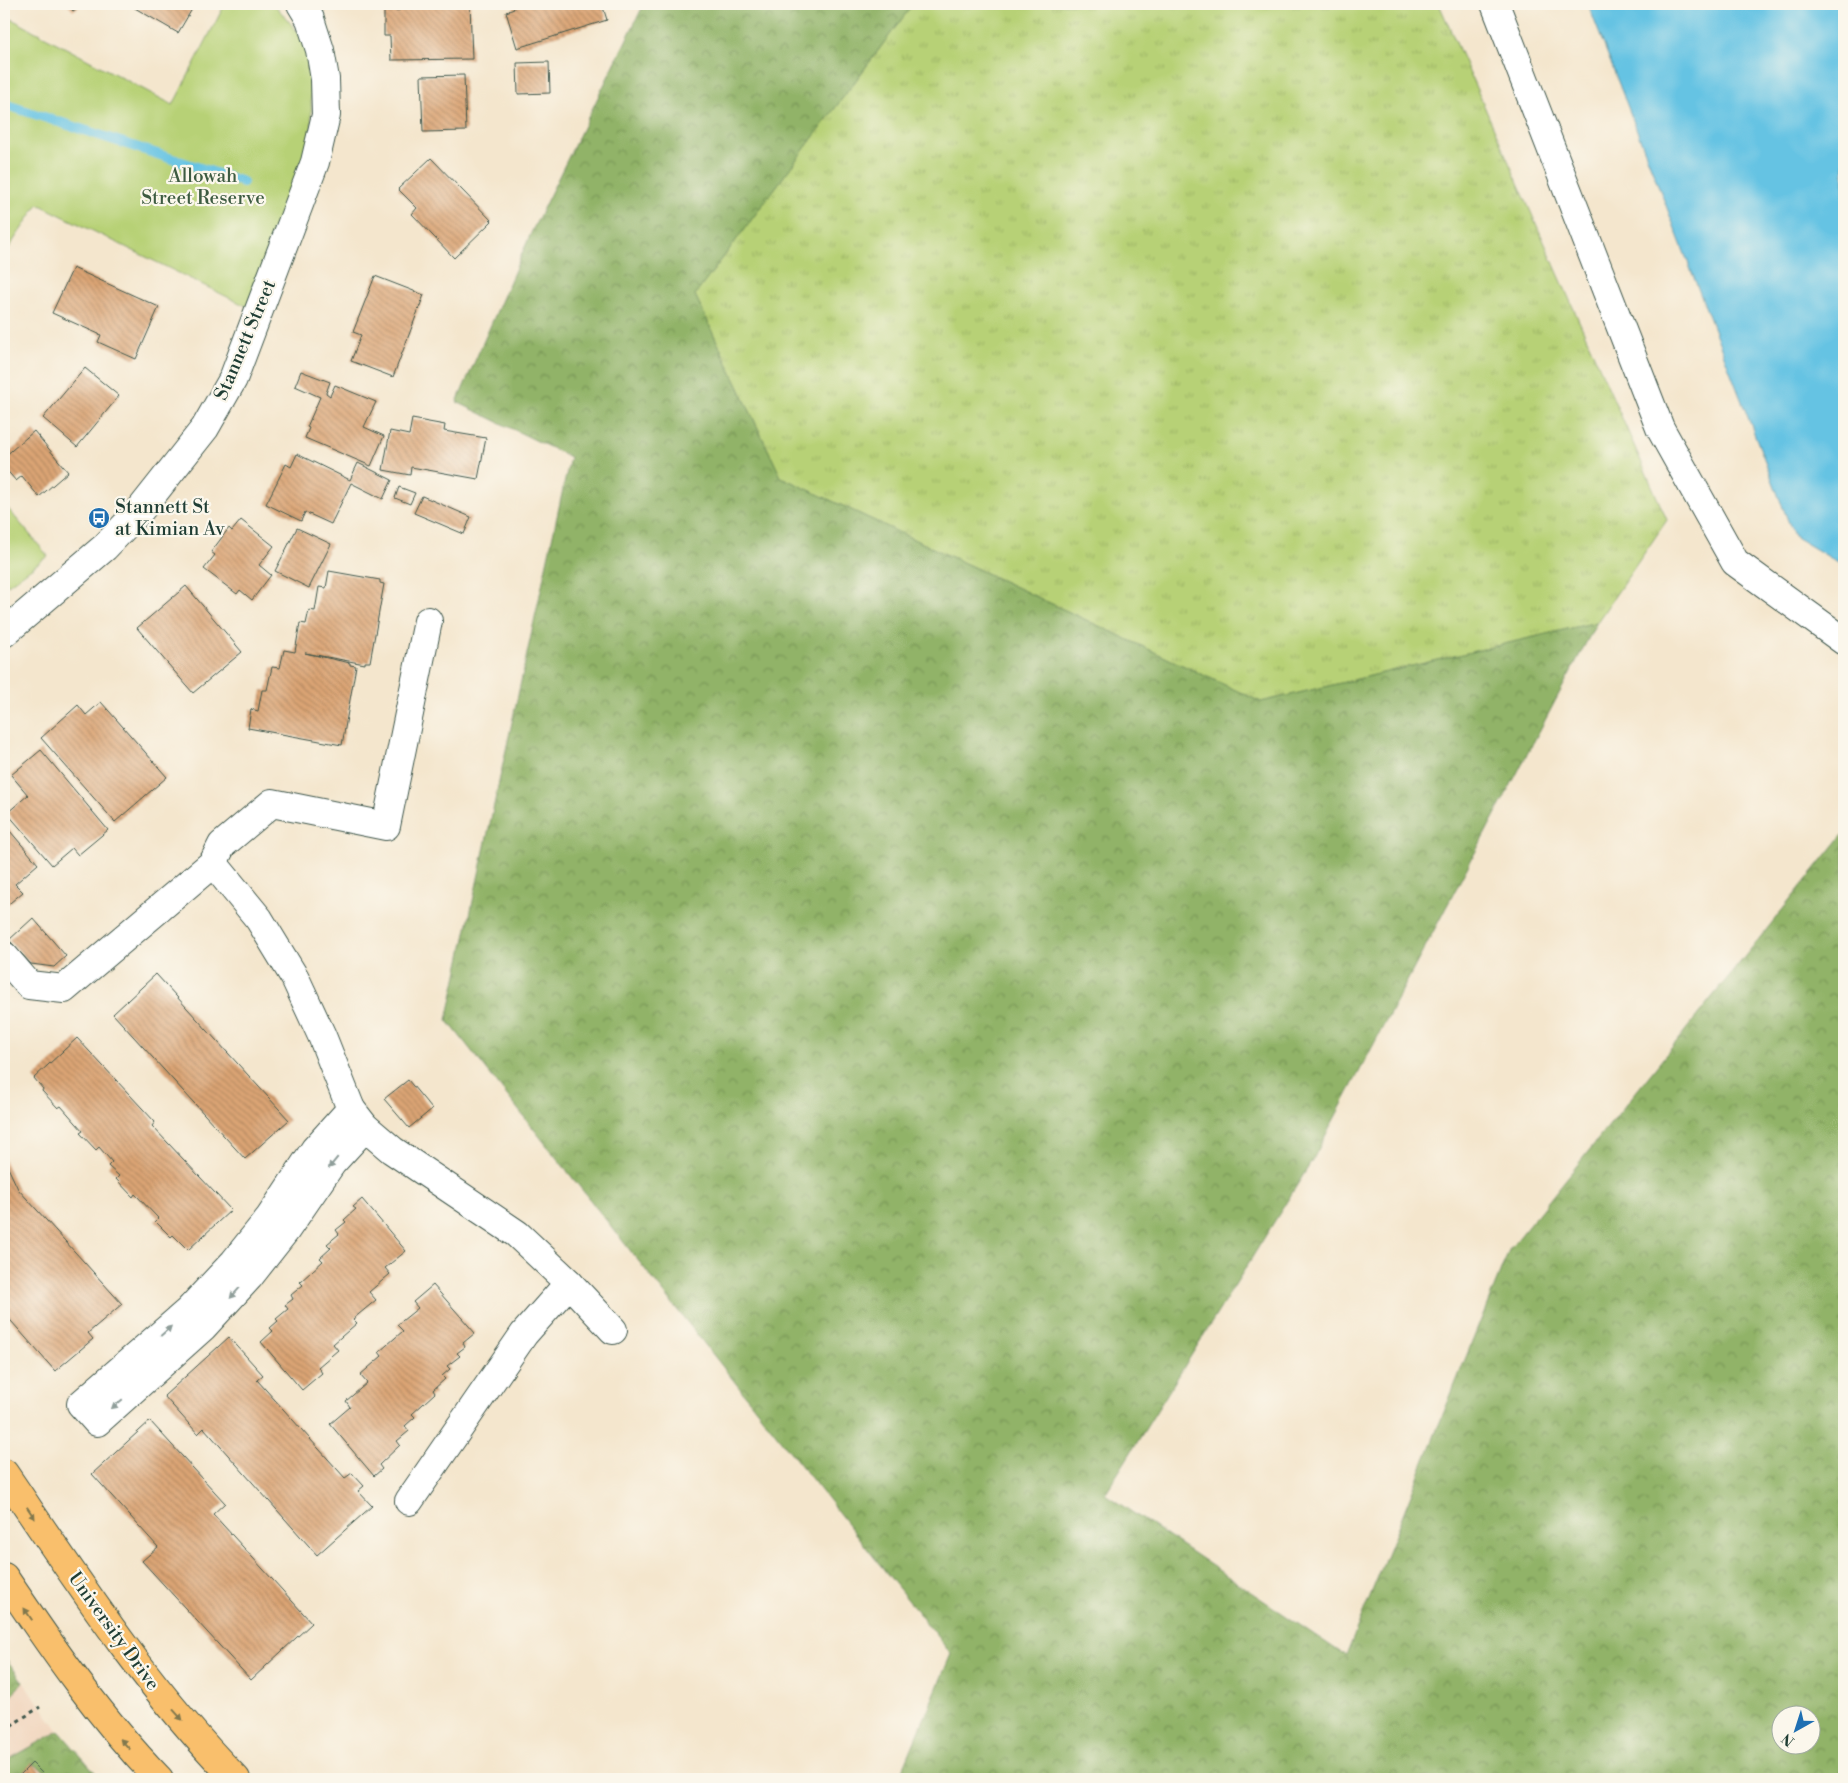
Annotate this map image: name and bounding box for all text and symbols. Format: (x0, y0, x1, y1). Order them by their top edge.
park label: Allowah Street Reserve (141, 164, 265, 210)
street label: Stannett Street (209, 276, 281, 404)
place label: Stannett St at Kimian Av (115, 495, 225, 541)
bus stop icon: Stannett St at Kimian Av (87, 506, 111, 530)
one-way arrow (327, 1156, 338, 1169)
one-way arrow (229, 1286, 241, 1298)
one-way arrow (160, 1325, 172, 1337)
one-way arrow (111, 1399, 124, 1410)
one-way arrow (26, 1506, 36, 1520)
street label: University Drive (63, 1567, 165, 1695)
one-way arrow (24, 1607, 33, 1620)
north arrow (1770, 1706, 1820, 1756)
one-way arrow (172, 1709, 183, 1722)
text: N (1778, 1729, 1798, 1750)
one-way arrow (119, 1738, 131, 1750)

